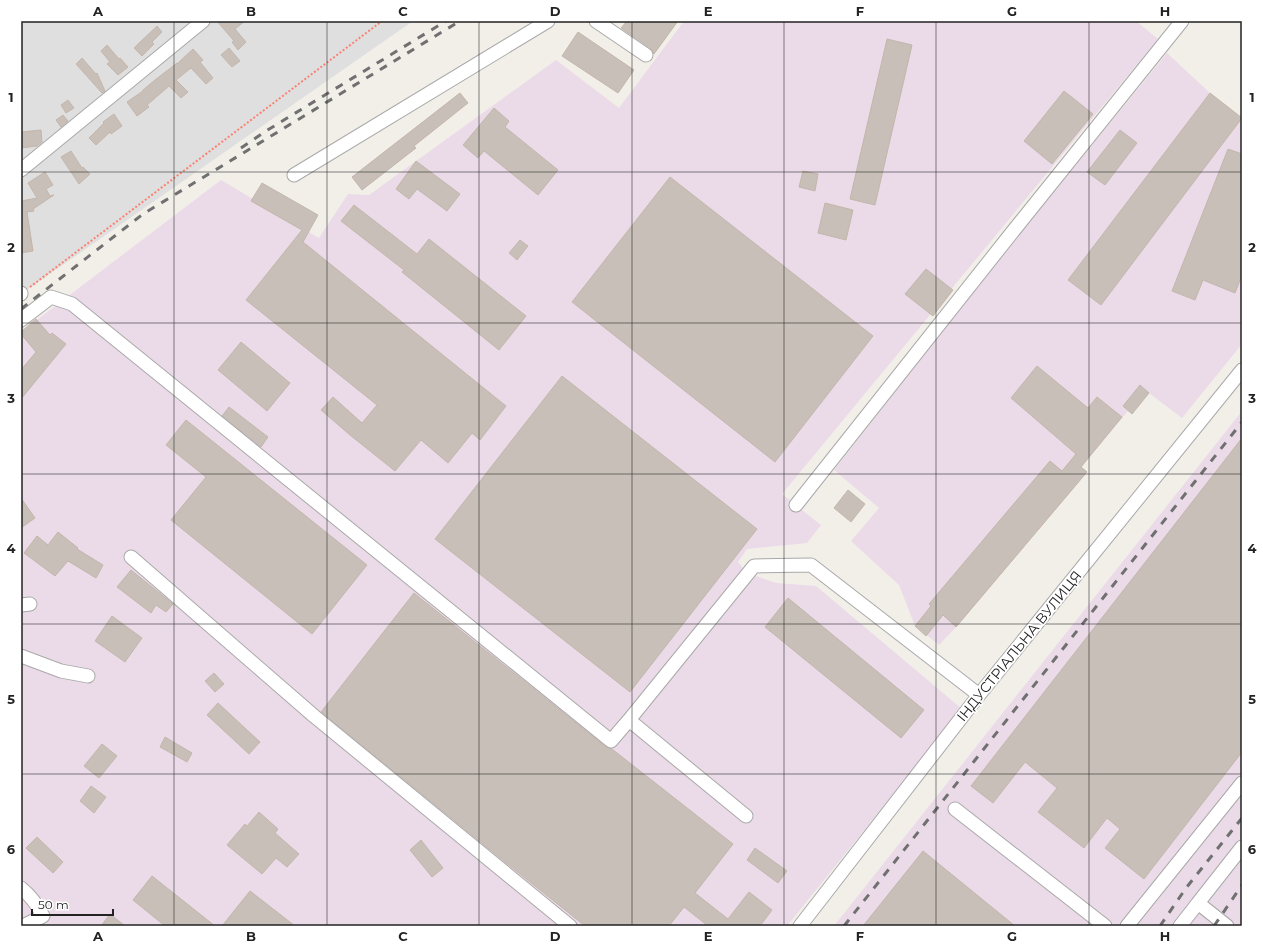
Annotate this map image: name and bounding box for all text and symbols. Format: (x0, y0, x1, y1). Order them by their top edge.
text: A (92, 3, 104, 19)
text: B (246, 3, 256, 19)
text: C (398, 3, 408, 19)
text: D (550, 3, 561, 19)
text: E (704, 3, 713, 19)
text: F (856, 3, 864, 19)
text: G (1007, 3, 1017, 19)
text: H (1160, 3, 1170, 19)
text: 1 (8, 89, 14, 105)
text: 1 (1249, 89, 1255, 105)
text: 2 (7, 239, 15, 255)
text: 2 (1248, 239, 1256, 255)
text: 3 (6, 390, 15, 406)
text: 3 (1247, 390, 1256, 406)
text: 4 (7, 540, 16, 556)
text: 4 (1248, 540, 1257, 556)
street label: ІНДУСТРІАЛЬНА ВУЛИЦЯ (953, 567, 1085, 725)
text: 5 (7, 691, 15, 707)
text: 5 (1248, 691, 1256, 707)
text: 6 (7, 841, 16, 857)
text: 6 (1248, 841, 1257, 857)
scale bar (32, 891, 113, 917)
text: 50 m (38, 897, 69, 912)
text: A (92, 928, 104, 944)
text: B (246, 928, 256, 944)
text: C (398, 928, 408, 944)
text: D (550, 928, 561, 944)
text: E (704, 928, 713, 944)
text: F (856, 928, 864, 944)
text: G (1007, 928, 1017, 944)
text: H (1160, 928, 1170, 944)

